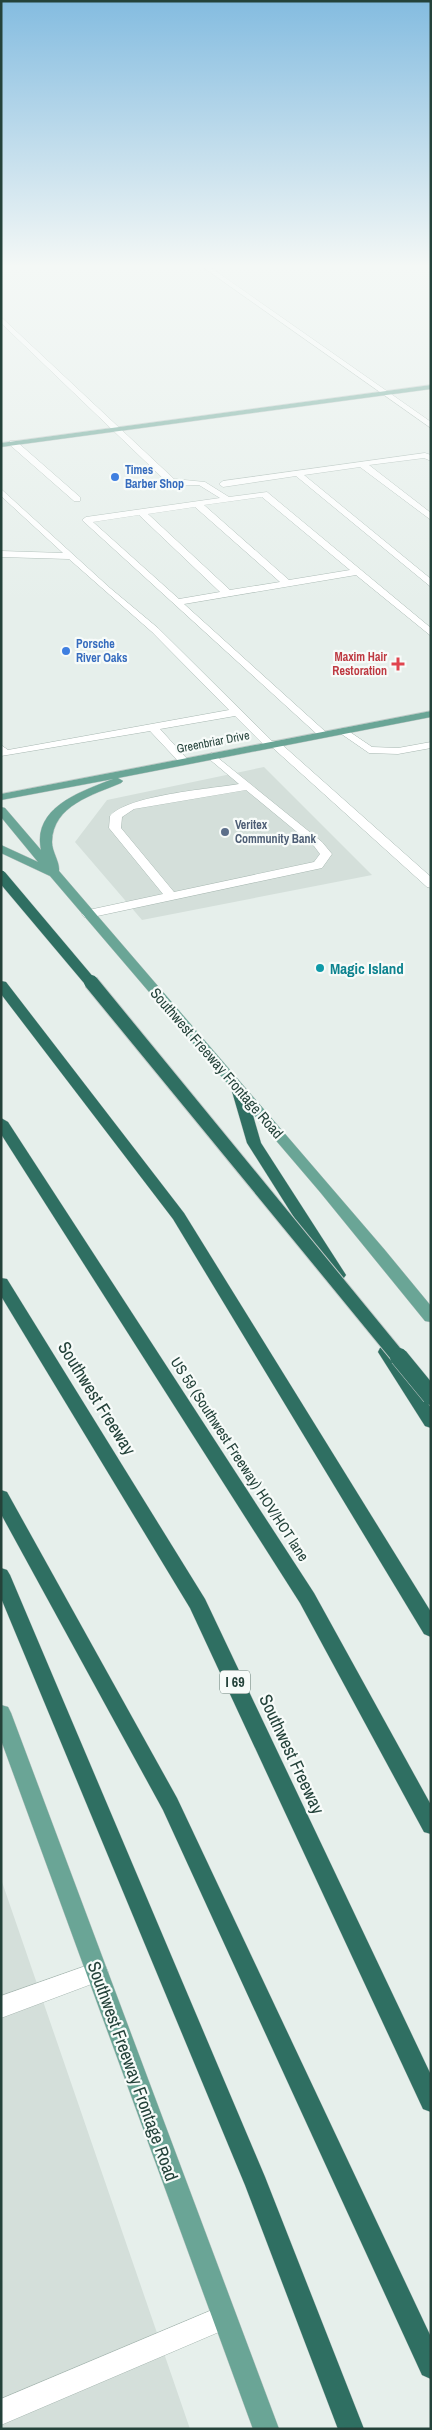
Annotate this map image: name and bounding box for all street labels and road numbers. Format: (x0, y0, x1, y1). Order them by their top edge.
street label: Greenbriar Drive (175, 727, 251, 757)
street label: Southwest Freeway Frontage Road (146, 983, 288, 1143)
street label: Southwest Freeway (52, 1336, 142, 1460)
street label: US 59 (Southwest Freeway) HOV/HOT lane (166, 1353, 314, 1565)
road number: I 69 (220, 1670, 250, 1694)
street label: Southwest Freeway (253, 1690, 331, 1819)
street label: Southwest Freeway Frontage Road (82, 1958, 184, 2184)

